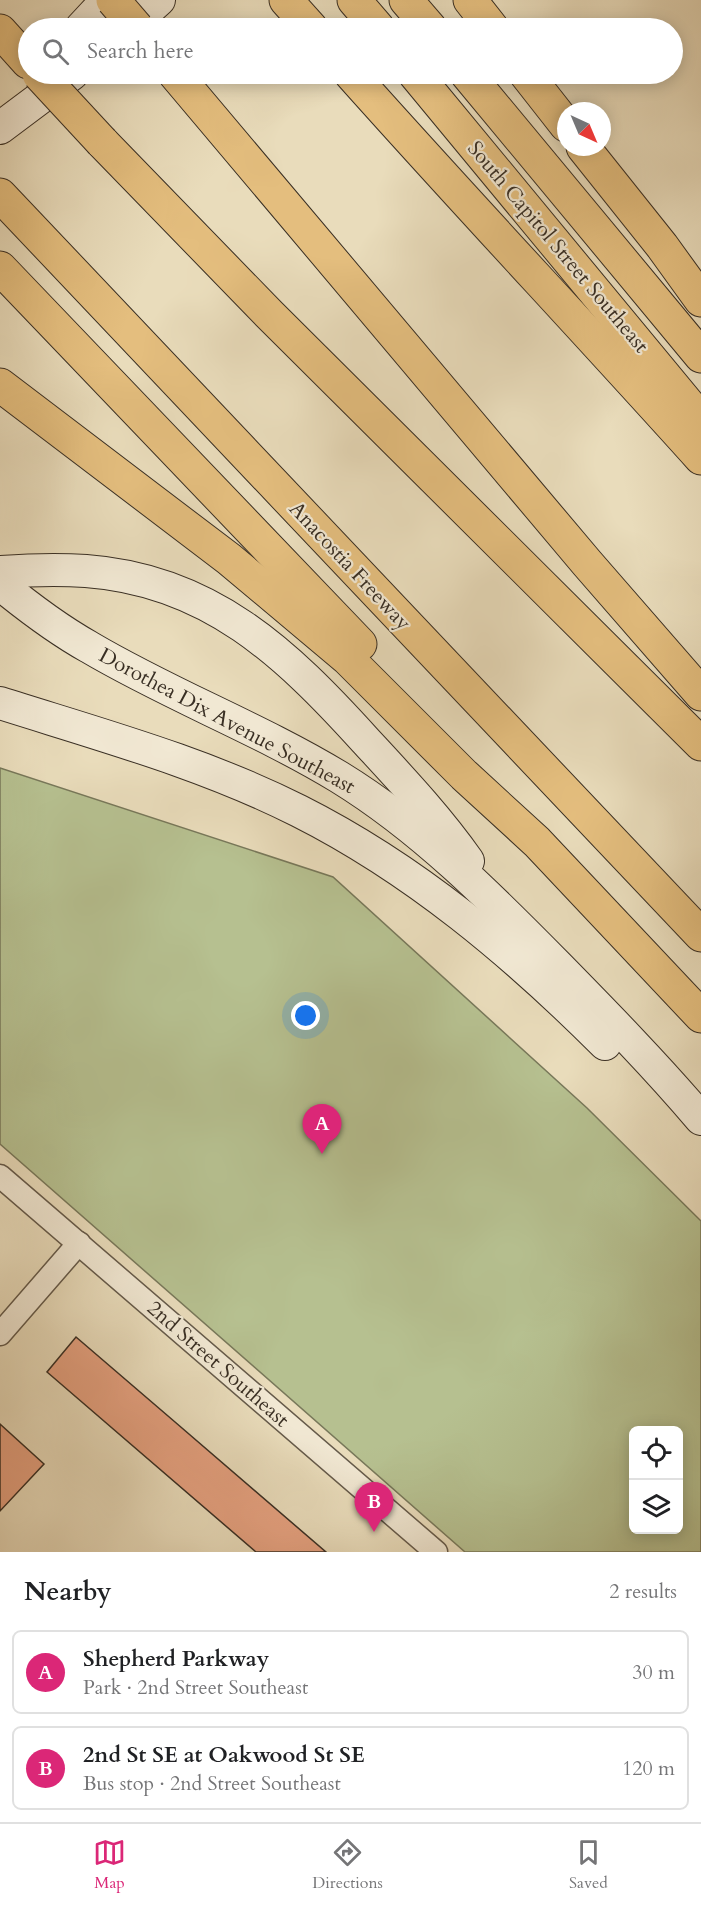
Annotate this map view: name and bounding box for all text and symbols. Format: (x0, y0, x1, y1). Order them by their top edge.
search box (18, 18, 683, 84)
icon: search (39, 35, 72, 68)
text: Search here (87, 36, 194, 66)
north arrow (557, 102, 611, 156)
street label: South Capitol Street Southeast (461, 135, 656, 359)
street label: Anacostia Freeway (282, 495, 418, 637)
street label: Dorothea Dix Avenue Southeast (94, 641, 361, 801)
your location (291, 1001, 320, 1030)
pin: A (302, 1104, 342, 1154)
street label: 2nd Street Southeast (141, 1294, 296, 1434)
map controls (629, 1426, 683, 1534)
button: locate (629, 1426, 683, 1480)
button: layers (629, 1480, 683, 1534)
pin: B (354, 1482, 394, 1532)
text: Nearby (24, 1574, 112, 1609)
text: 2 results (609, 1578, 677, 1605)
text: Shepherd Parkway (83, 1644, 269, 1674)
text: A (38, 1659, 53, 1686)
text: 30 m (632, 1659, 675, 1686)
text: Park · 2nd Street Southeast (83, 1674, 308, 1701)
text: 2nd St SE at Oakwood St SE (83, 1740, 365, 1770)
text: B (38, 1755, 53, 1782)
text: 120 m (622, 1755, 675, 1782)
text: Bus stop · 2nd Street Southeast (83, 1770, 341, 1797)
tab: Map (93, 1836, 126, 1894)
tab: Directions (312, 1836, 383, 1894)
tab: Saved (569, 1836, 608, 1894)

